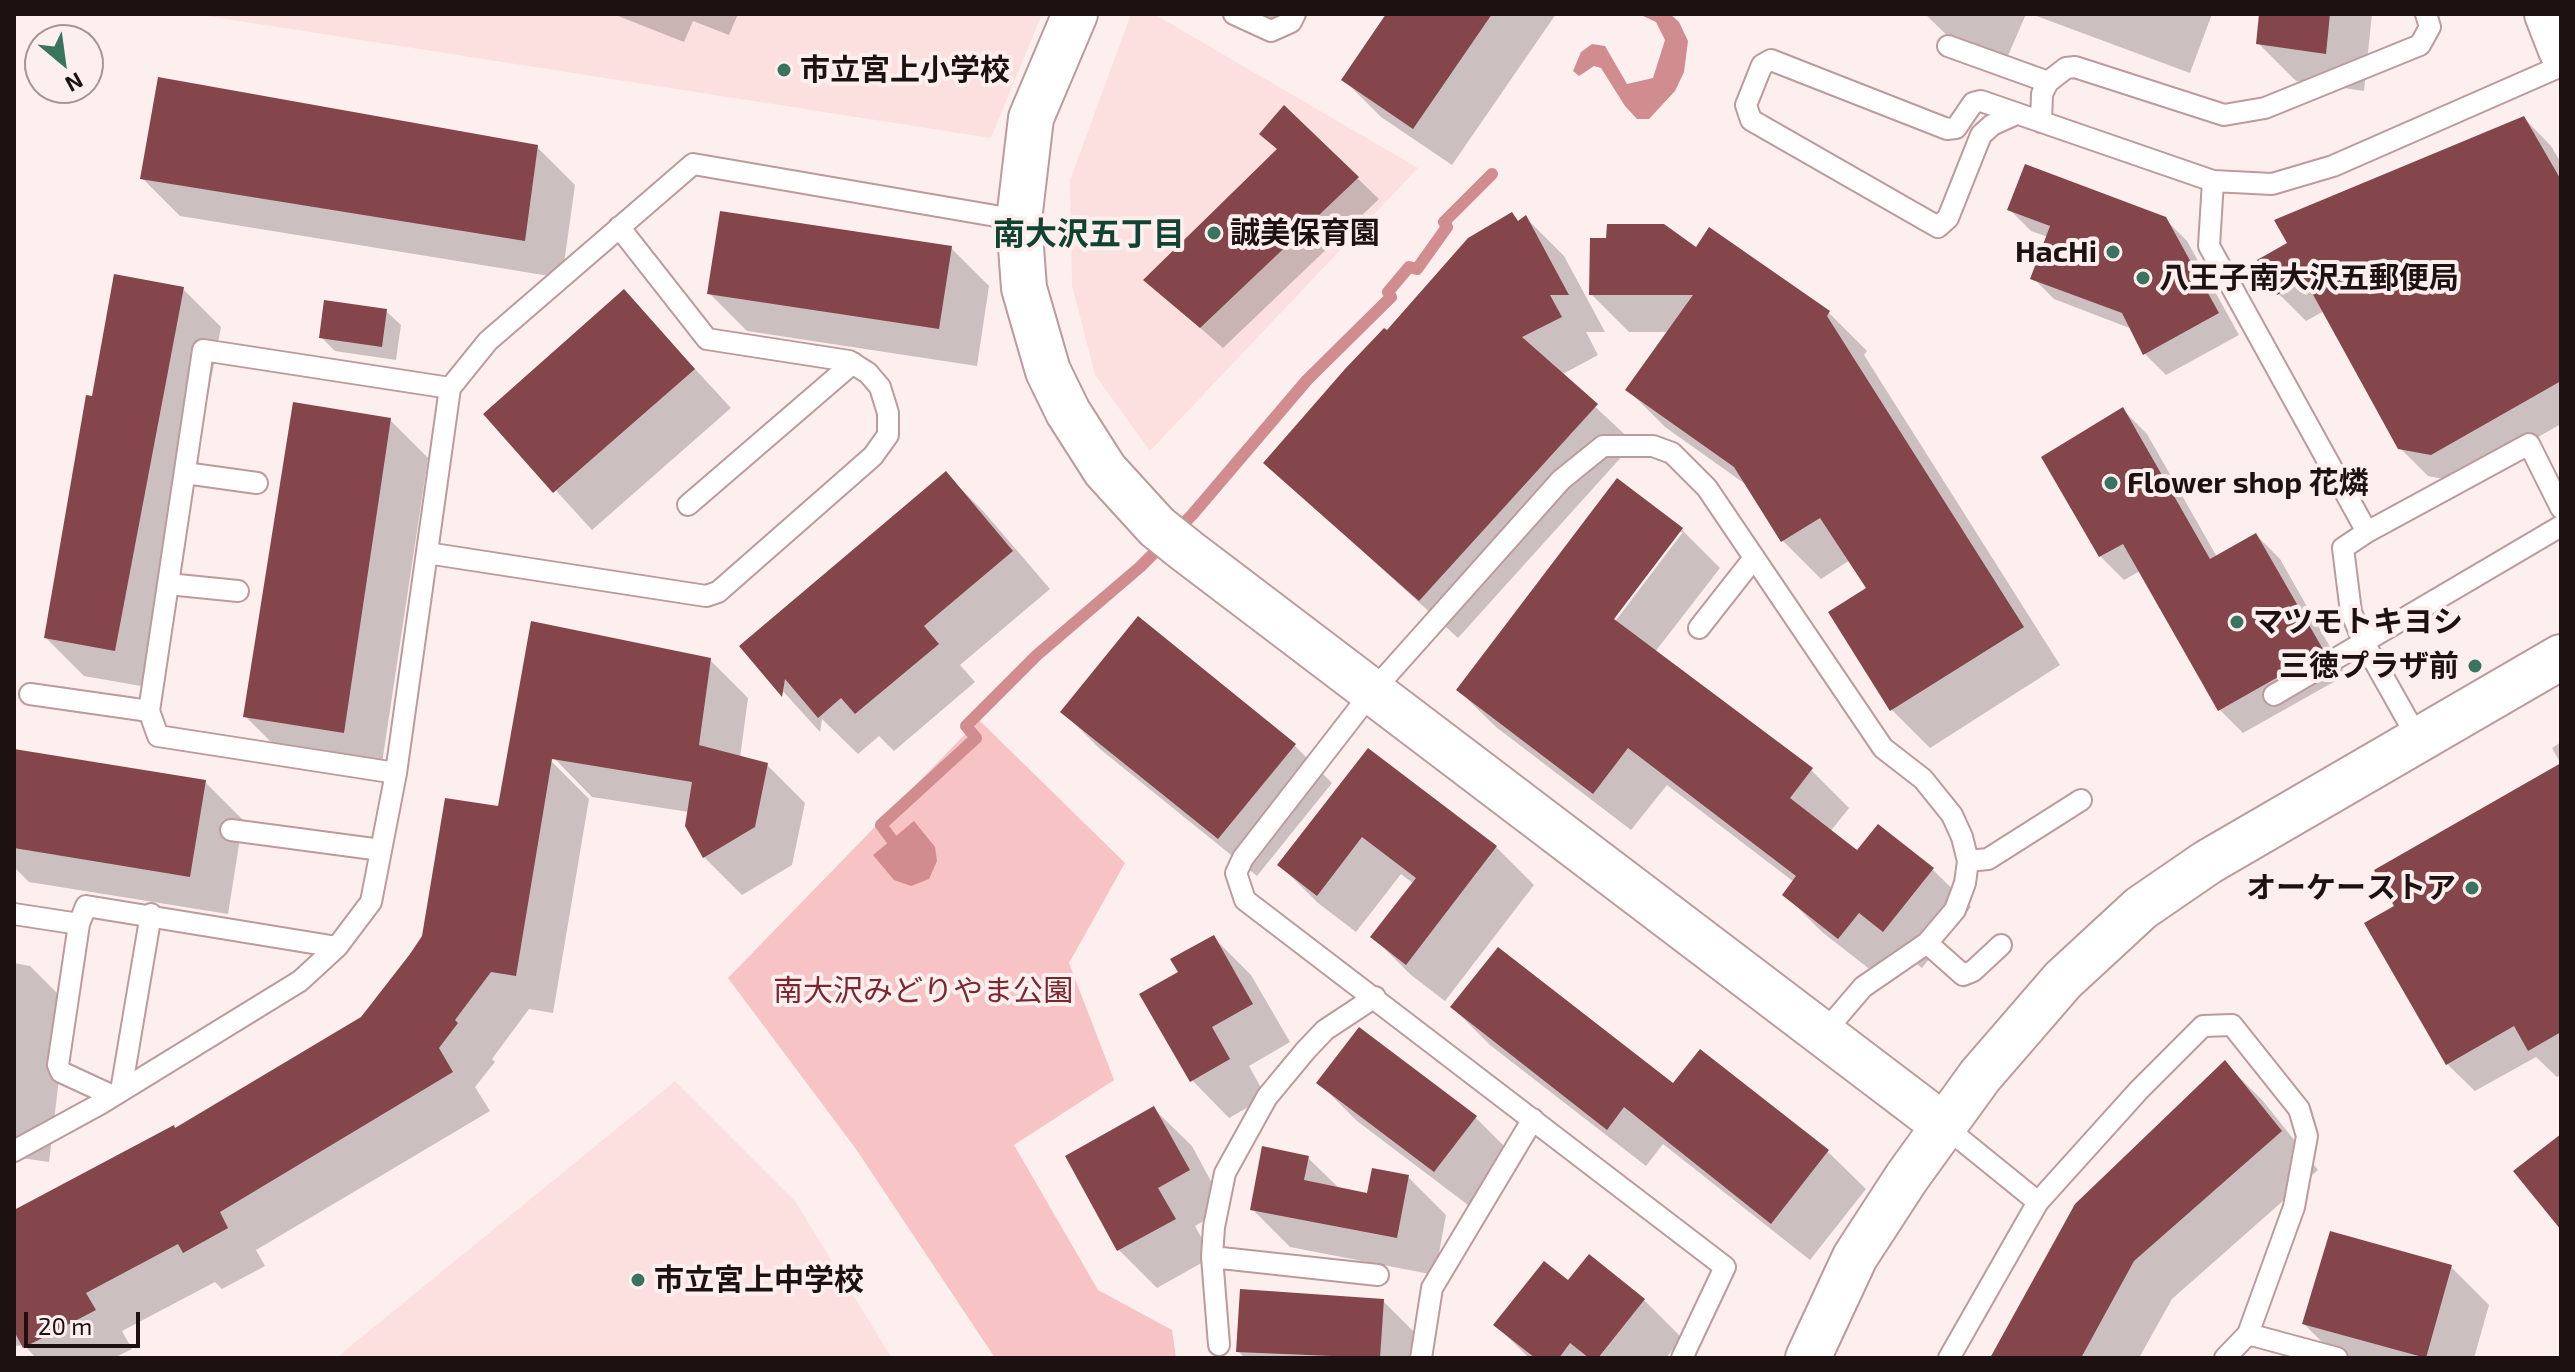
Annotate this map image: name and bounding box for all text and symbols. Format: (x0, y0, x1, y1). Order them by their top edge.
north arrow (24, 24, 104, 104)
place label: 市立宮上小学校 (800, 52, 1010, 88)
marker: 市立宮上小学校 (775, 61, 793, 79)
text: N (61, 68, 88, 98)
district label: 南大沢五丁目 (993, 215, 1185, 253)
place label: 誠美保育園 (1230, 215, 1380, 251)
marker: 誠美保育園 (1205, 224, 1223, 242)
place label: HacHi (2015, 234, 2097, 270)
marker: HacHi (2104, 243, 2122, 261)
place label: 八王子南大沢五郵便局 (2159, 260, 2459, 296)
marker: 八王子南大沢五郵便局 (2134, 269, 2152, 287)
place label: Flower shop 花燐 (2127, 465, 2369, 501)
marker: Flower shop 花燐 (2102, 474, 2120, 492)
place label: マツモトキヨシ (2253, 604, 2463, 640)
marker: マツモトキヨシ (2228, 613, 2246, 631)
place label: 三徳プラザ前 (2279, 648, 2459, 684)
marker: 三徳プラザ前 (2466, 657, 2484, 675)
place label: オーケーストア (2246, 870, 2456, 906)
marker: オーケーストア (2463, 879, 2481, 897)
park label: 南大沢みどりやま公園 (773, 973, 1073, 1009)
place label: 市立宮上中学校 (654, 1262, 864, 1298)
marker: 市立宮上中学校 (629, 1271, 647, 1289)
scale bar (28, 1296, 144, 1346)
text: 20 m (38, 1311, 92, 1340)

